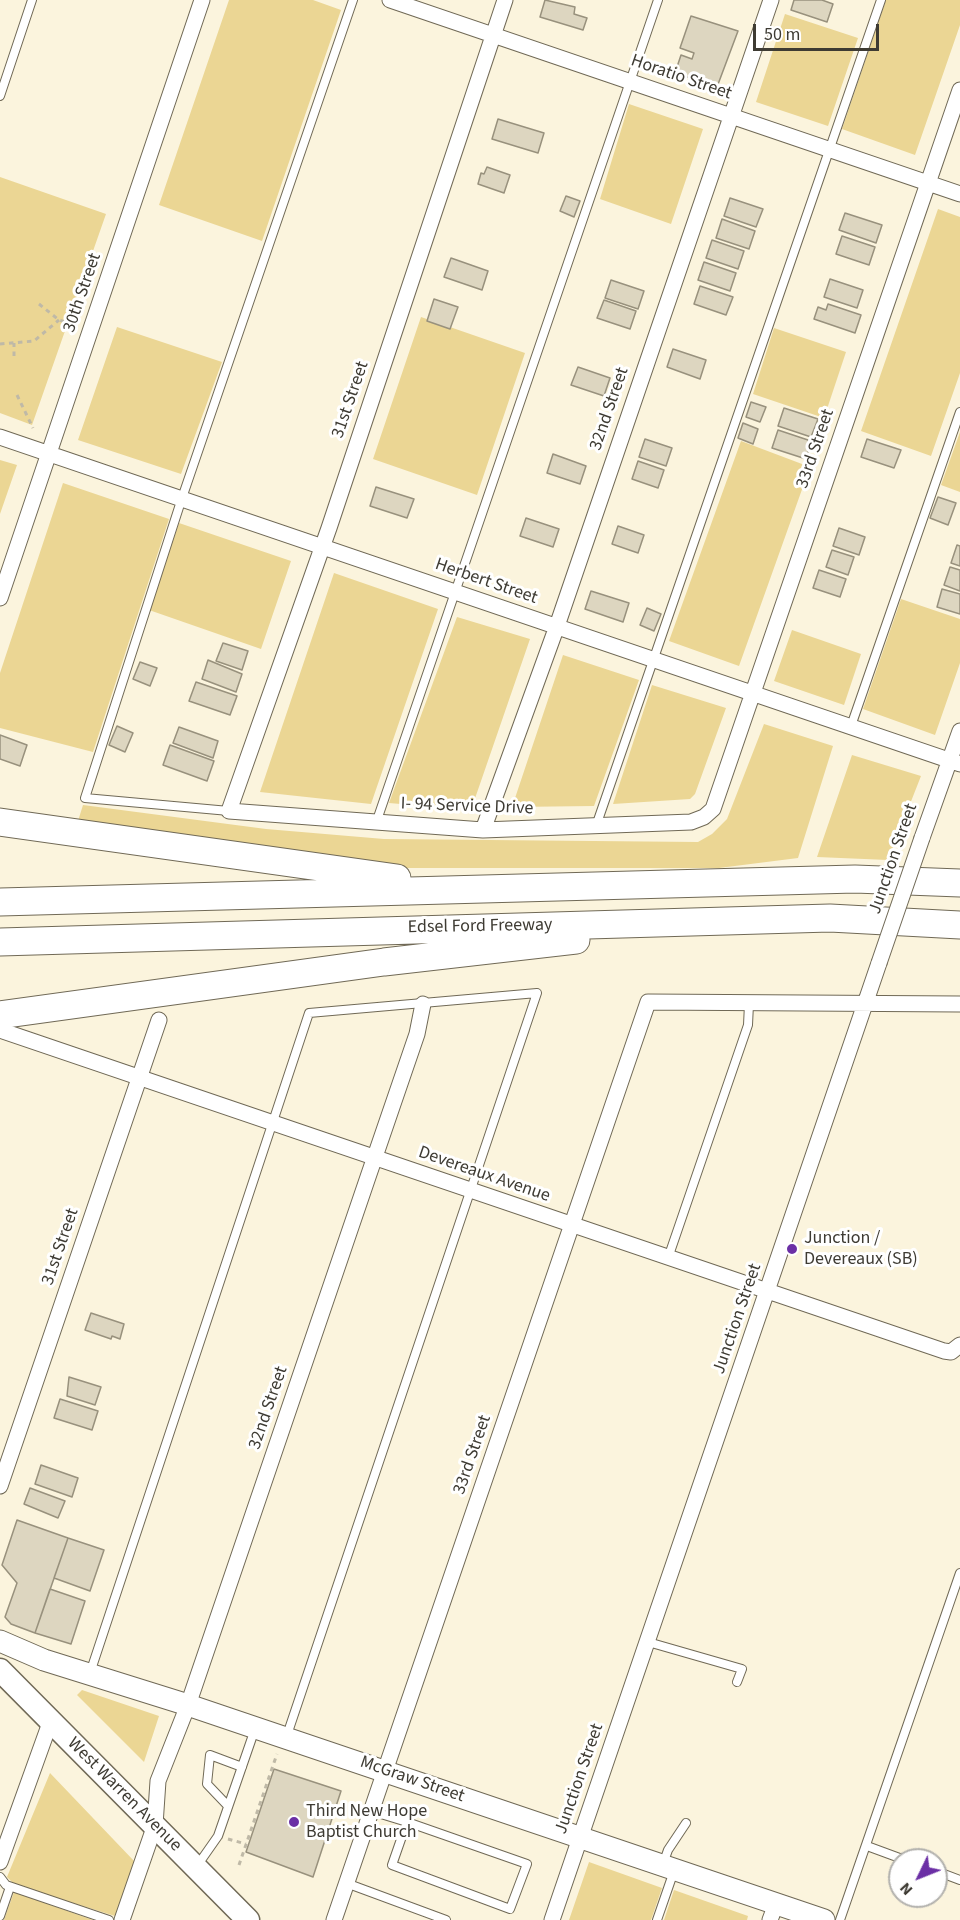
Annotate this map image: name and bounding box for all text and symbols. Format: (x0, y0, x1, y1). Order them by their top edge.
scale bar (756, 12, 882, 50)
text: 50 m (764, 22, 800, 47)
street label: Horatio Street (628, 51, 734, 105)
street label: 30th Street (59, 250, 107, 336)
street label: 31st Street (328, 359, 374, 441)
street label: 32nd Street (586, 365, 634, 453)
street label: 33rd Street (792, 406, 840, 492)
street label: Herbert Street (432, 554, 540, 610)
street label: I- 94 Service Drive (400, 794, 534, 820)
street label: Junction Street (865, 801, 923, 917)
street label: Edsel Ford Freeway (407, 915, 553, 939)
street label: Devereaux Avenue (415, 1142, 553, 1208)
street label: 31st Street (38, 1206, 84, 1288)
place label: Junction / Devereaux (SB) (804, 1228, 918, 1270)
marker: Junction / Devereaux (SB) (785, 1242, 799, 1256)
street label: Junction Street (709, 1261, 767, 1377)
street label: 32nd Street (245, 1364, 293, 1452)
street label: 33rd Street (449, 1412, 497, 1498)
street label: Junction Street (551, 1721, 609, 1837)
street label: West Warren Avenue (62, 1733, 186, 1857)
street label: McGraw Street (357, 1752, 467, 1808)
place label: Third New Hope Baptist Church (306, 1801, 427, 1844)
marker: Third New Hope Baptist Church (287, 1815, 301, 1829)
north arrow (888, 1848, 948, 1908)
text: N (895, 1878, 918, 1900)

